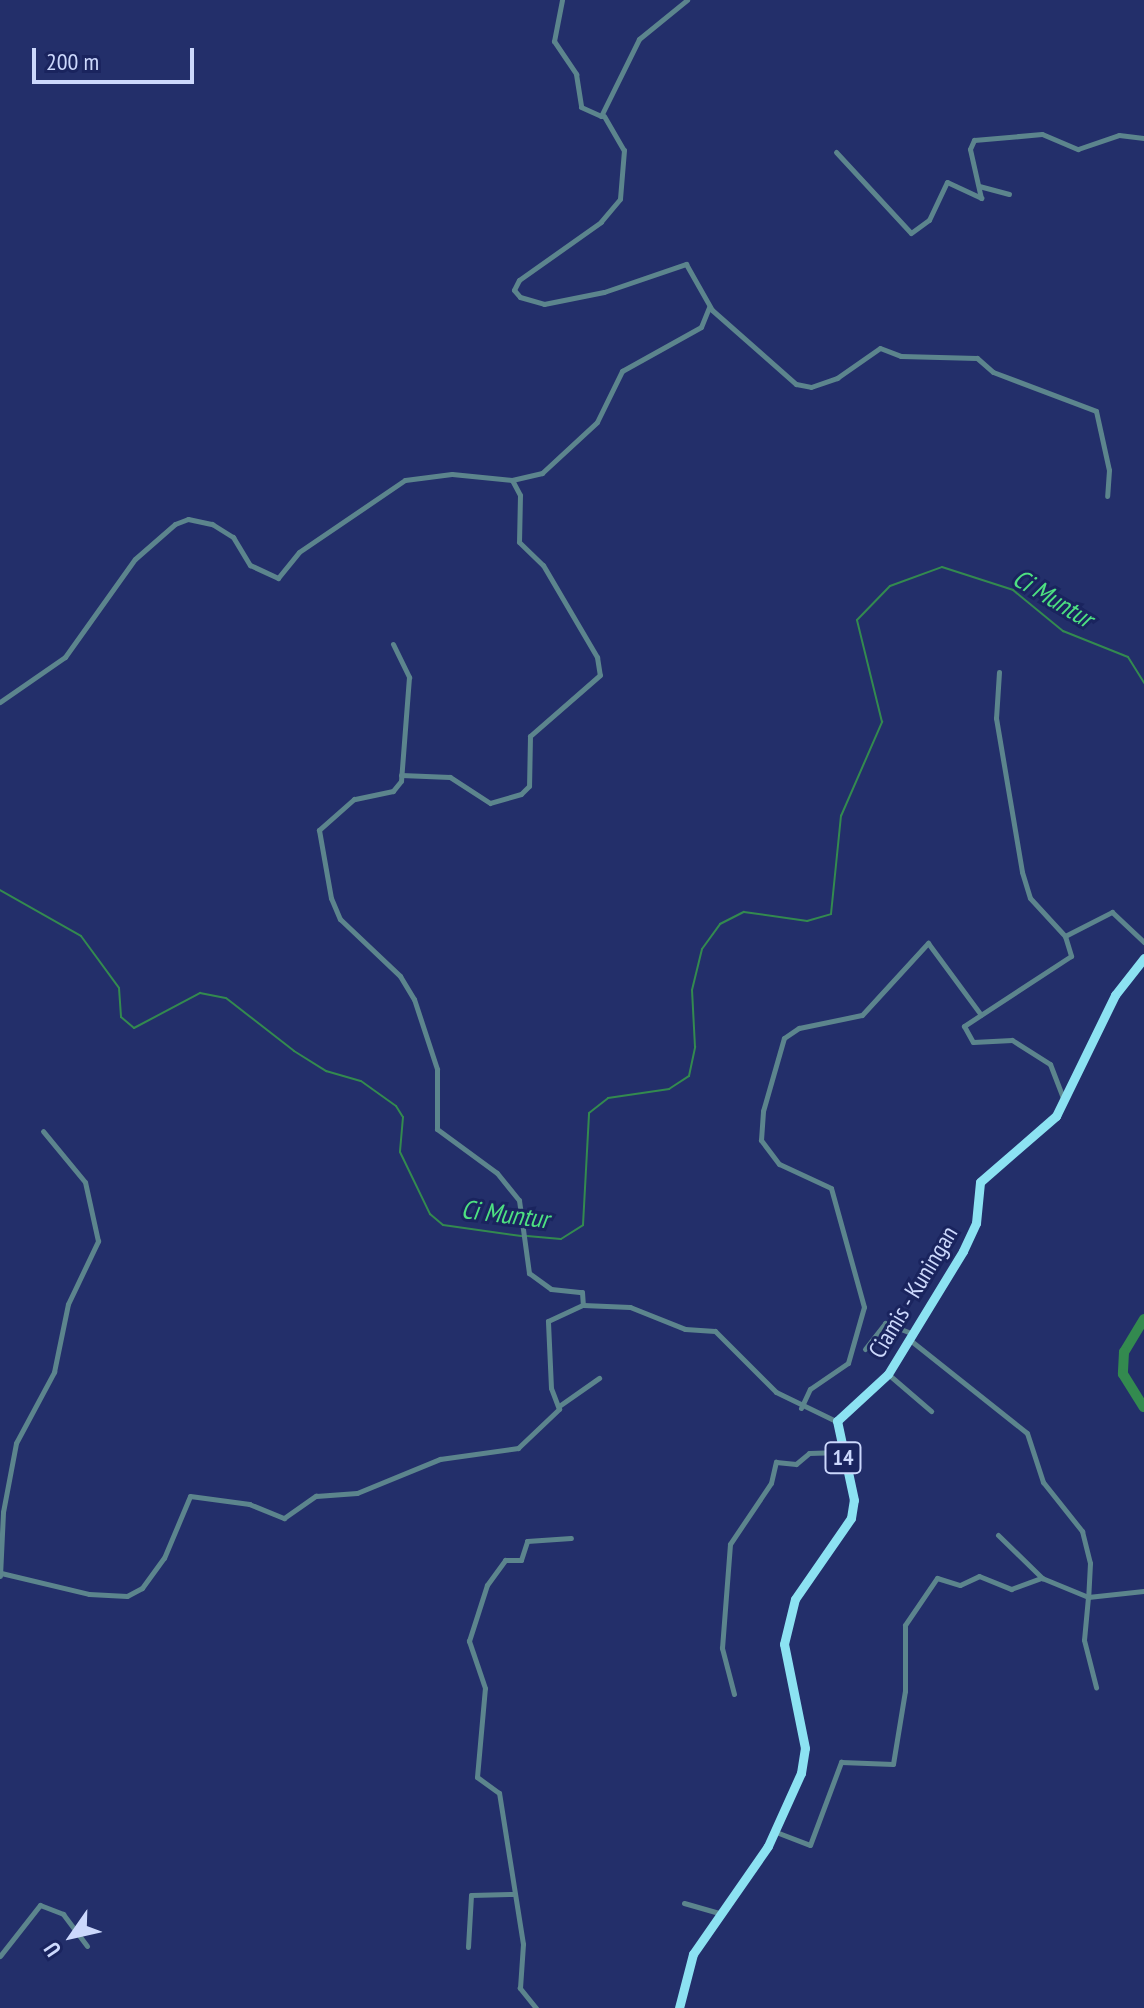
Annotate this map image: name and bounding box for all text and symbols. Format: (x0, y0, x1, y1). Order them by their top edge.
scale bar (36, 32, 198, 82)
text: 200 m (46, 46, 99, 77)
water label: Ci Muntur (1007, 562, 1099, 634)
water label: Ci Muntur (459, 1193, 551, 1235)
street label: Ciamis - Kuningan (862, 1220, 964, 1364)
road number: 14 (823, 1440, 863, 1476)
north arrow (32, 1896, 112, 1976)
text: U (37, 1937, 67, 1962)

